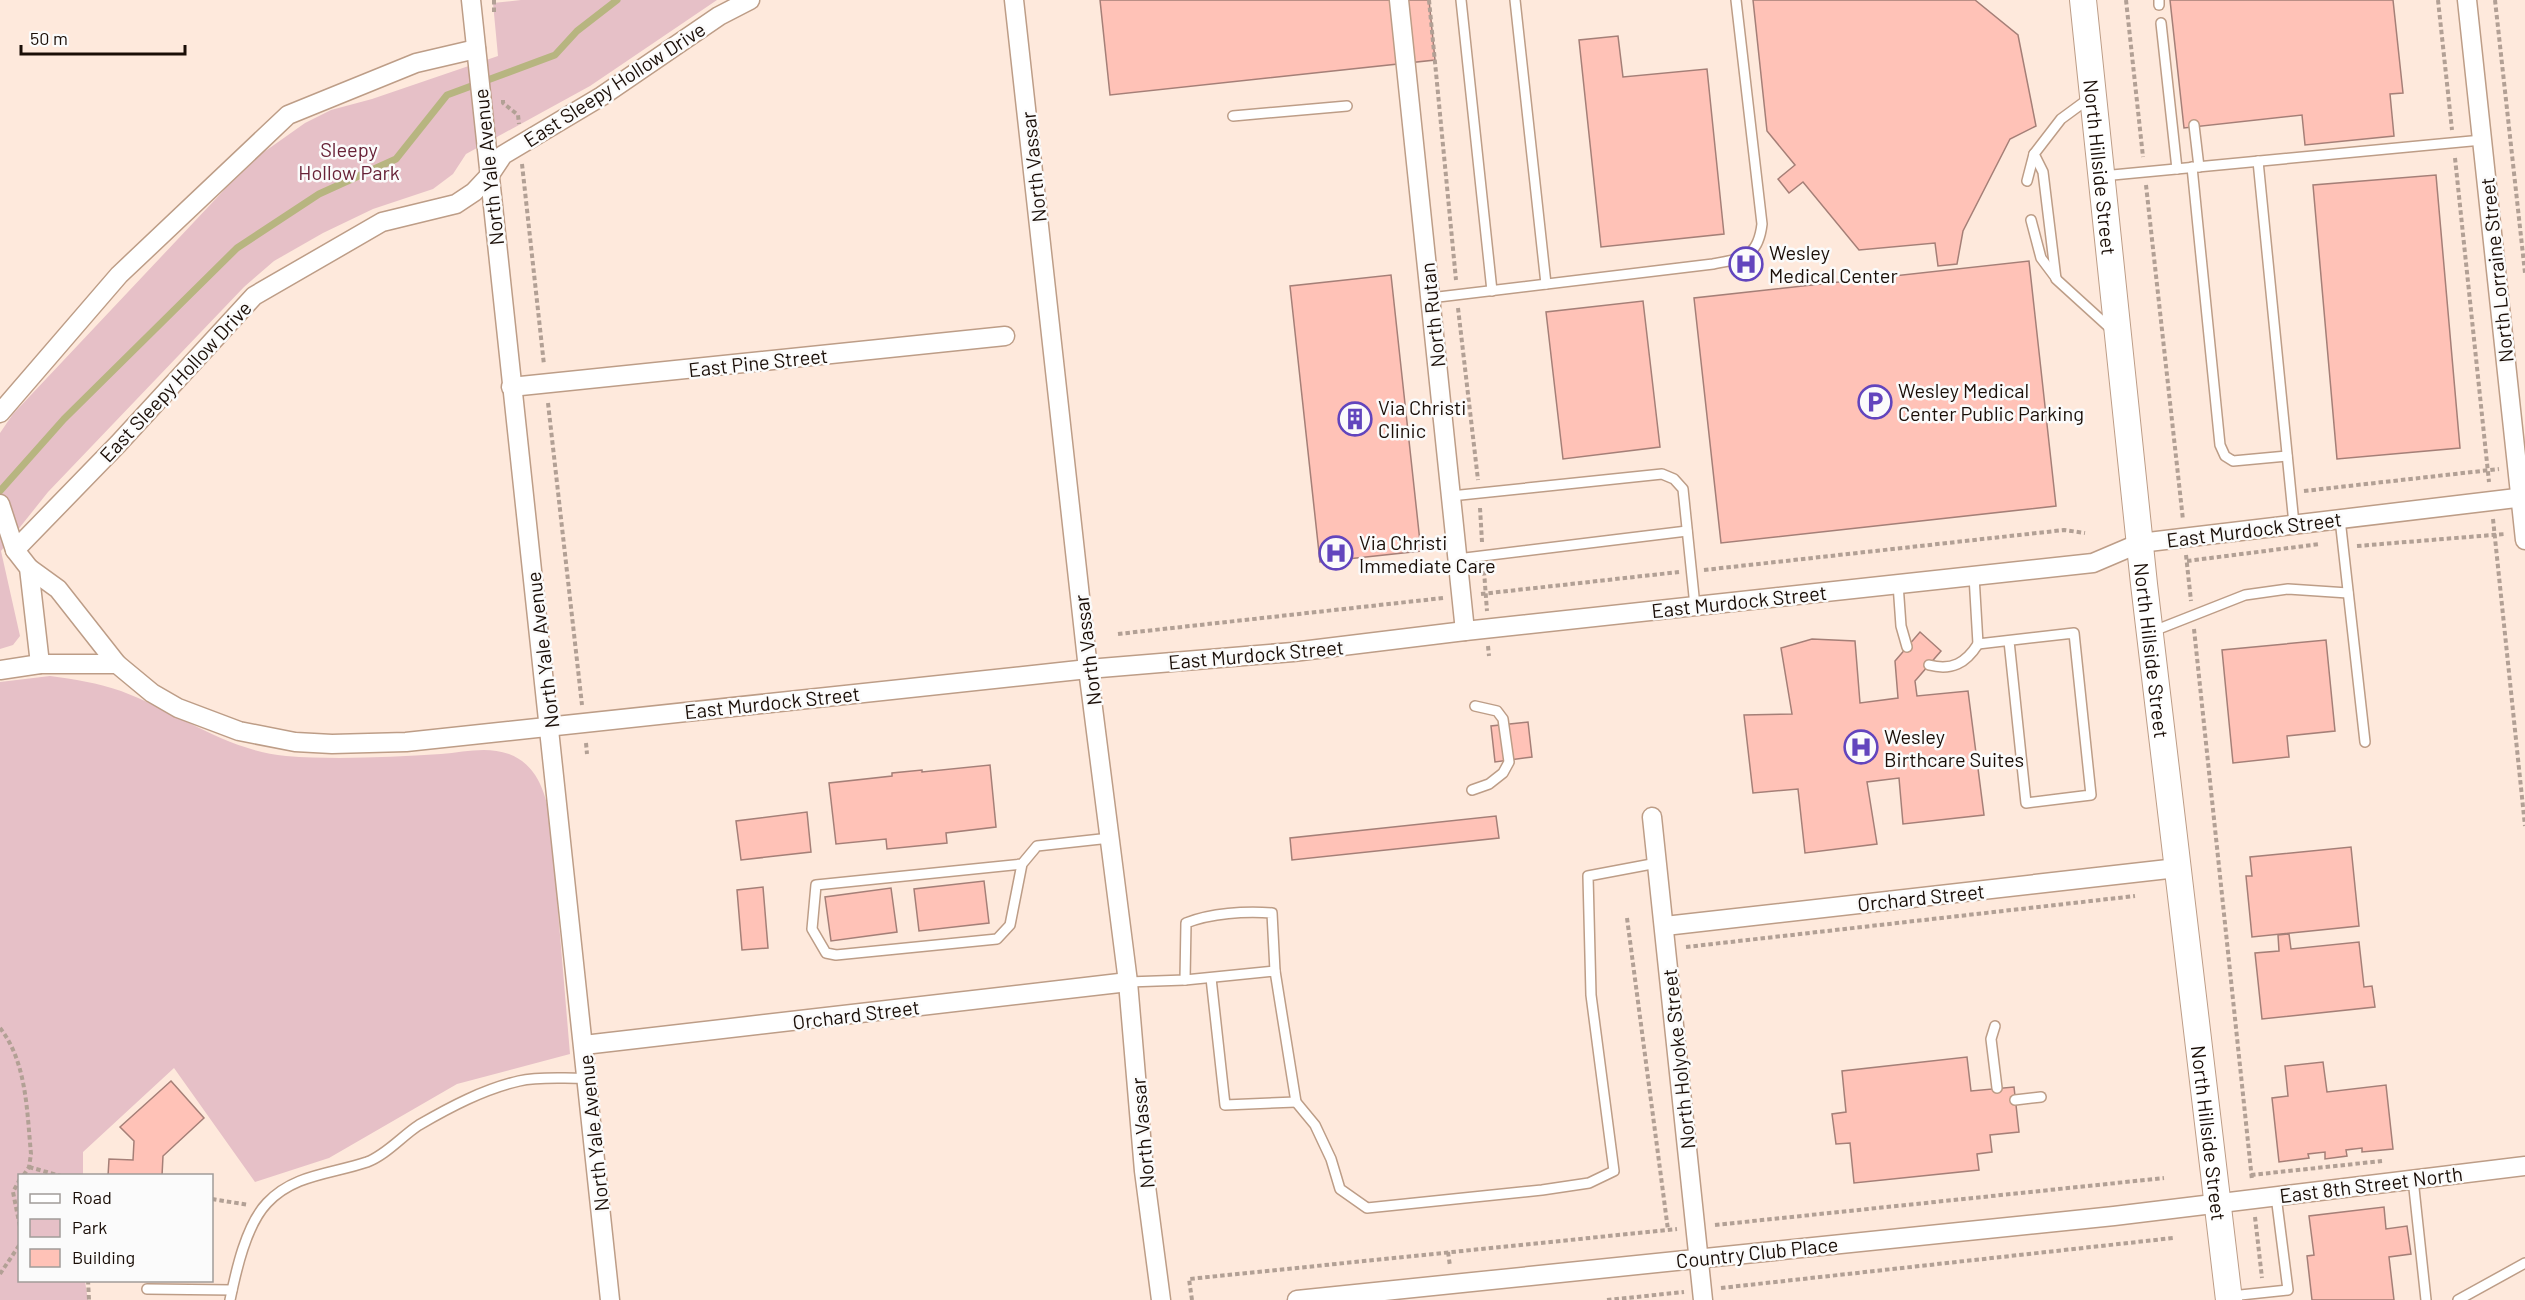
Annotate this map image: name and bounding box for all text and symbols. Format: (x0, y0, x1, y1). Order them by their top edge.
street label: East Sleepy Hollow Drive (519, 16, 709, 152)
scale bar (21, 18, 184, 56)
text: 50 m (30, 27, 68, 49)
street label: North Hillside Street (2079, 78, 2122, 256)
street label: North Yale Avenue (468, 87, 508, 247)
street label: North Vassar (1015, 110, 1051, 224)
park label: Sleepy Hollow Park (298, 137, 400, 184)
street label: North Lorraine Street (2474, 176, 2518, 364)
place label: Wesley Medical Center (1769, 240, 1898, 287)
hospital icon: Wesley Medical Center (1728, 246, 1764, 282)
street label: North Rutan (1415, 261, 1449, 369)
street label: East Sleepy Hollow Drive (94, 295, 256, 467)
street label: East Pine Street (687, 343, 829, 381)
place label: Wesley Medical Center Public Parking (1898, 378, 2084, 425)
parking icon: Wesley Medical Center Public Parking (1857, 384, 1893, 420)
place label: Via Christi Clinic (1378, 395, 1466, 442)
building icon: Via Christi Clinic (1337, 401, 1373, 437)
street label: East Murdock Street (2165, 506, 2343, 552)
place label: Via Christi Immediate Care (1359, 530, 1496, 577)
hospital icon: Via Christi Immediate Care (1318, 535, 1354, 571)
street label: North Hillside Street (2130, 561, 2174, 739)
street label: North Yale Avenue (520, 570, 564, 730)
street label: East Murdock Street (1650, 580, 1828, 622)
street label: North Vassar (1068, 593, 1106, 707)
street label: East Murdock Street (1167, 634, 1345, 674)
street label: East Murdock Street (683, 681, 861, 723)
place label: Wesley Birthcare Suites (1884, 724, 2024, 771)
hospital icon: Wesley Birthcare Suites (1843, 729, 1879, 765)
street label: Orchard Street (1856, 878, 1986, 916)
street label: North Holyoke Street (1657, 968, 1699, 1150)
street label: Orchard Street (791, 994, 921, 1034)
street label: North Hillside Street (2187, 1044, 2231, 1222)
street label: North Yale Avenue (573, 1053, 613, 1213)
street label: North Vassar (1125, 1076, 1159, 1190)
street label: East 8th Street North (2278, 1161, 2464, 1207)
legend (18, 1174, 213, 1282)
text: Road (72, 1186, 112, 1208)
text: Park (72, 1216, 107, 1238)
street label: Country Club Place (1675, 1232, 1839, 1272)
text: Building (72, 1246, 135, 1268)

